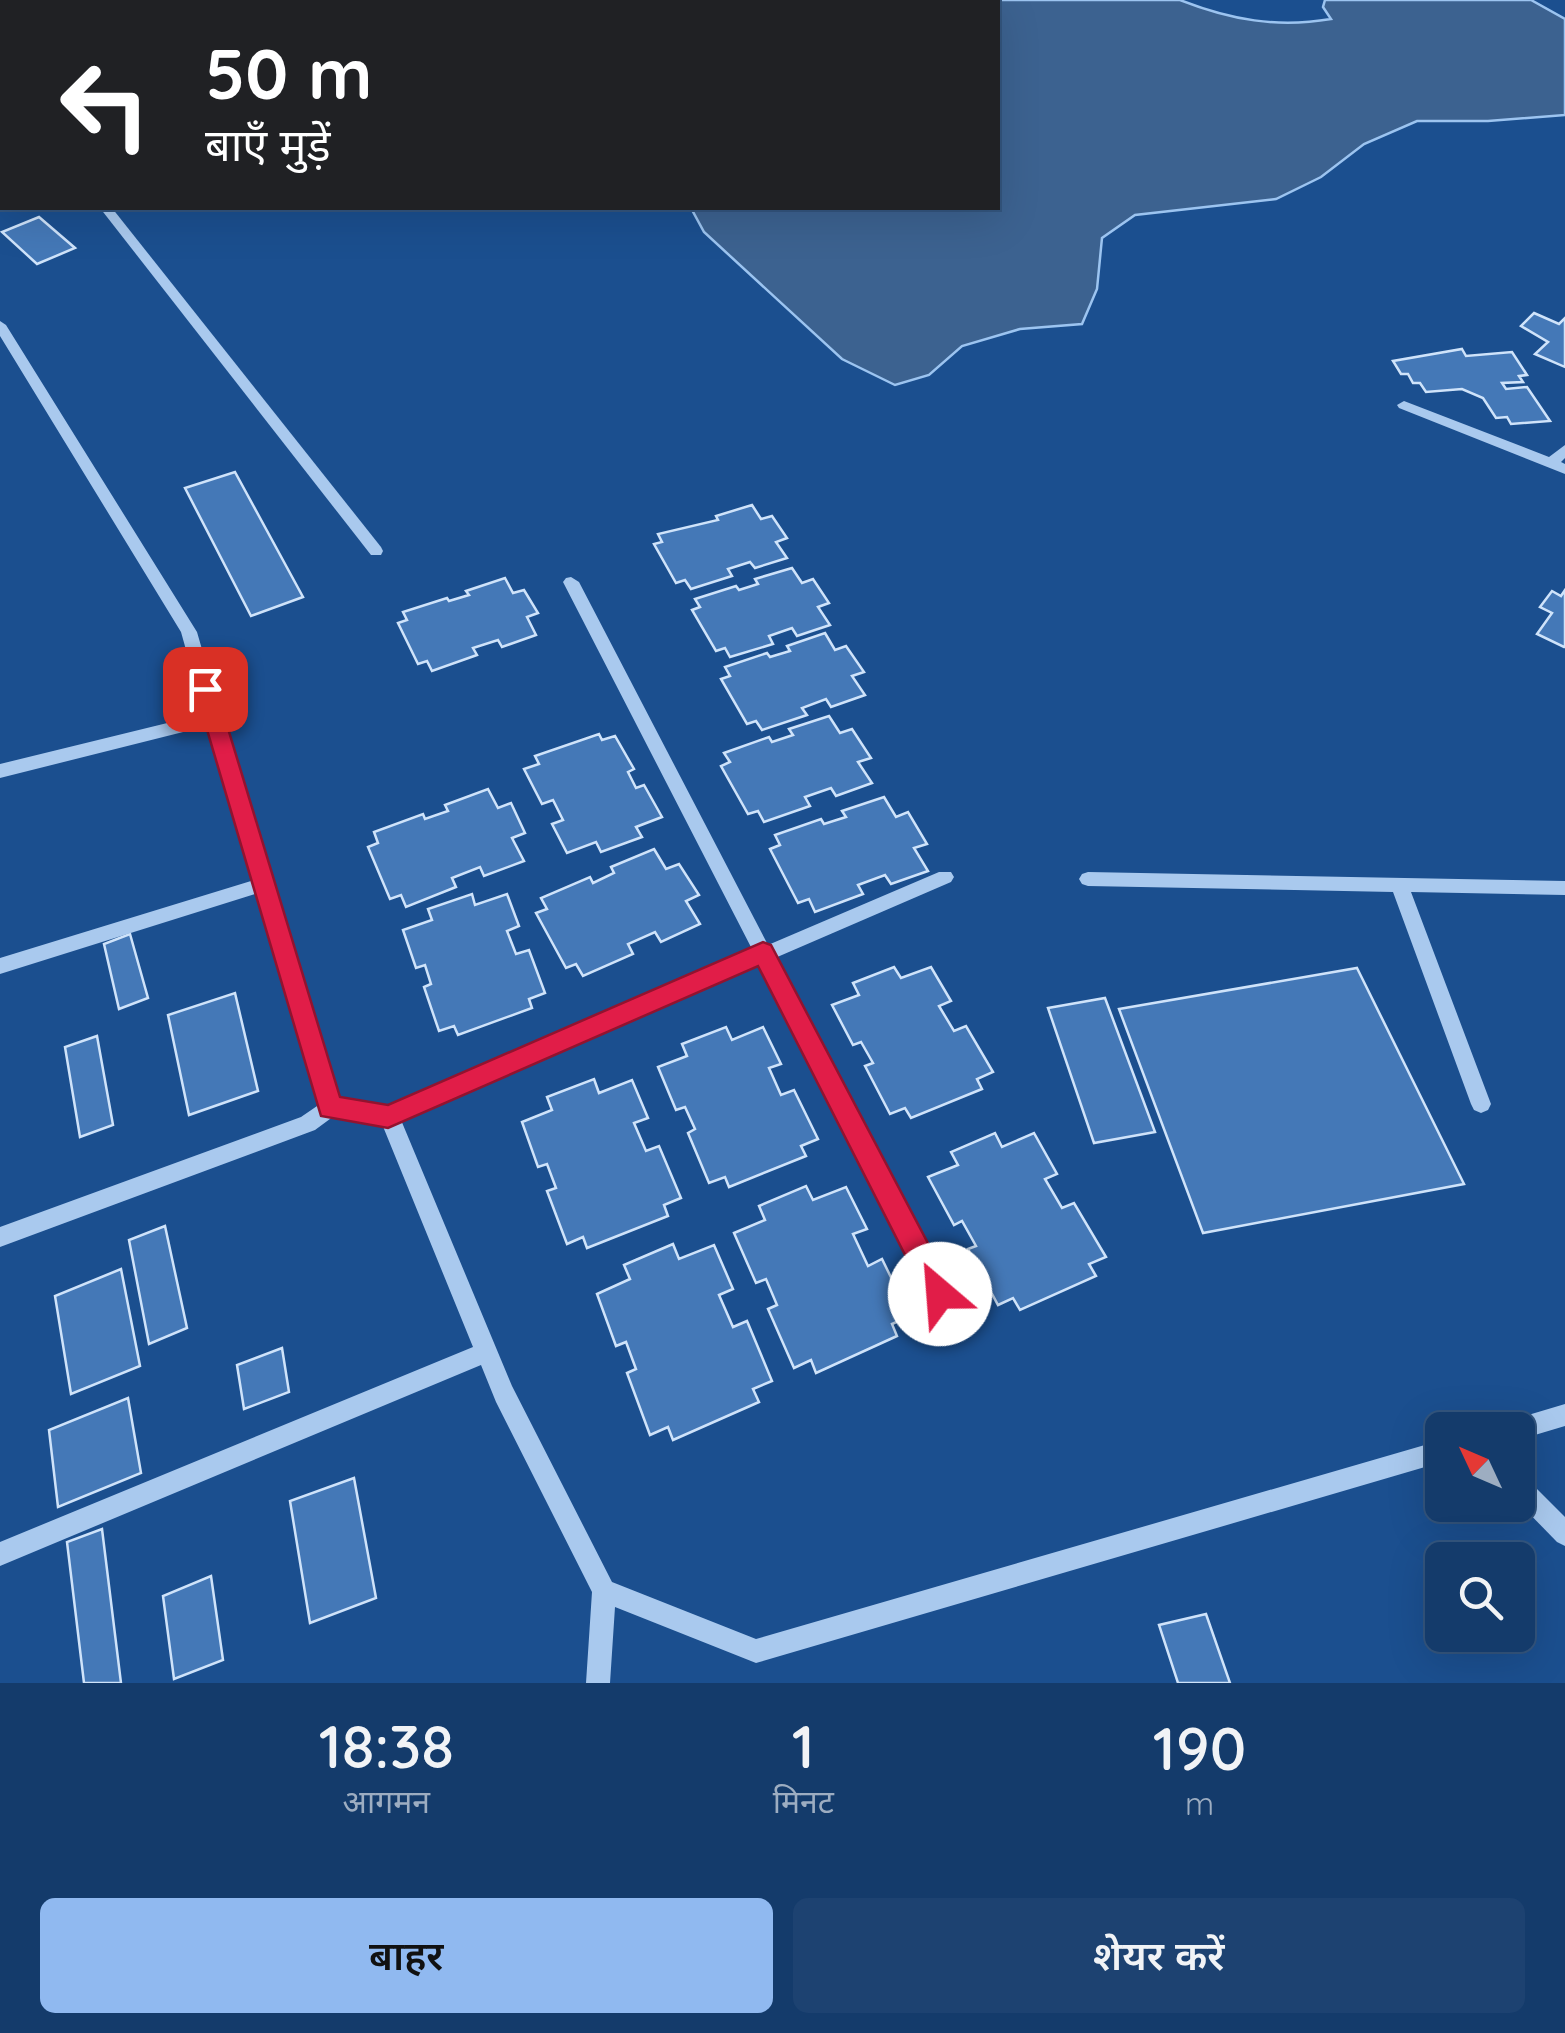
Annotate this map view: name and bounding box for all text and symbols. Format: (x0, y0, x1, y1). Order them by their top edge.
text: 50 m (205, 29, 372, 117)
icon: left (40, 40, 170, 170)
text: बाएँ मुड़ें (205, 116, 331, 172)
pin (163, 647, 248, 732)
icon: arrive (178, 662, 233, 717)
position arrow (888, 1242, 992, 1346)
north arrow (1425, 1412, 1535, 1522)
map controls (1425, 1412, 1535, 1652)
button: search (1425, 1542, 1535, 1652)
text: 18:38 (319, 1708, 454, 1783)
text: 1 (792, 1708, 815, 1783)
text: 190 (1153, 1710, 1246, 1785)
text: आगमन (343, 1781, 430, 1821)
text: मिनट (773, 1781, 834, 1821)
text: m (1185, 1783, 1214, 1823)
button: बाहर (40, 1898, 773, 2013)
button: शेयर करें (793, 1898, 1525, 2013)

